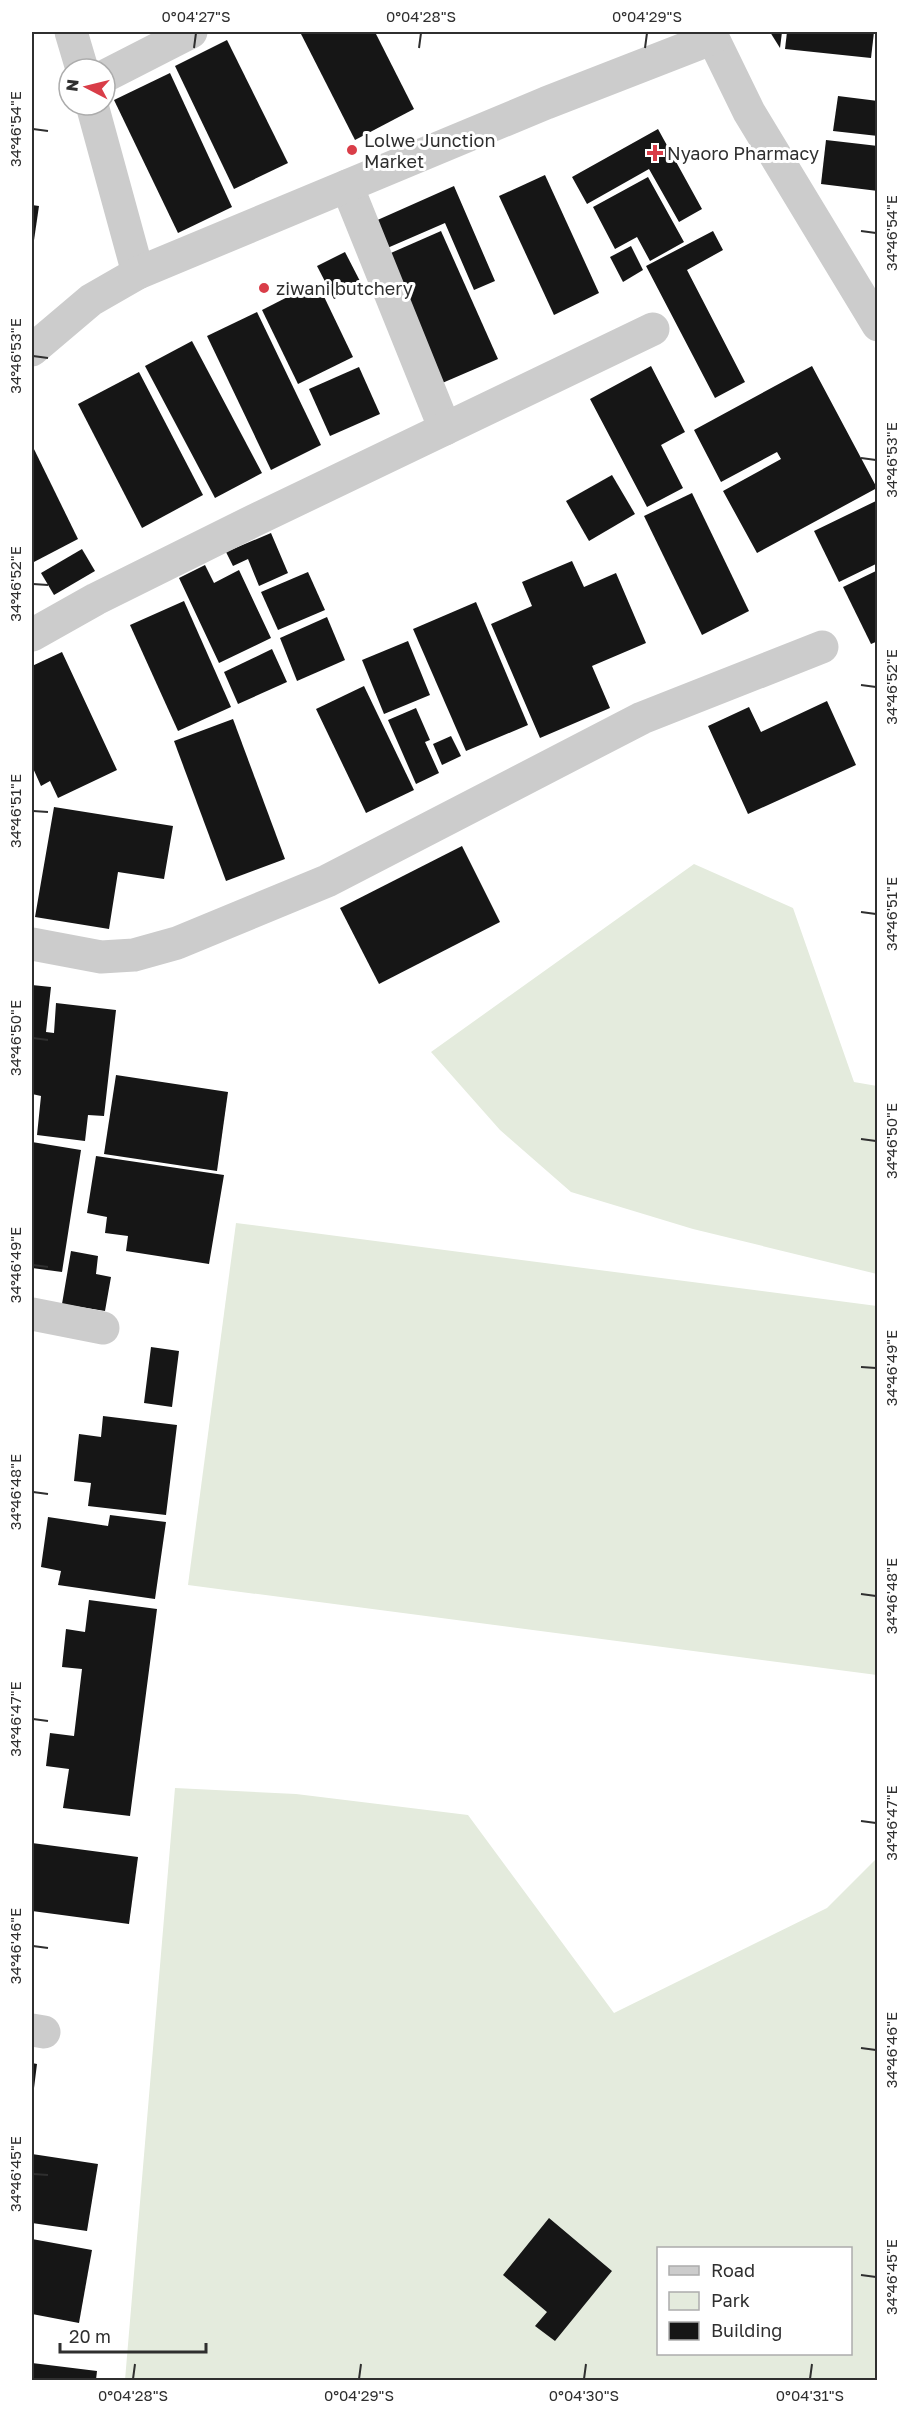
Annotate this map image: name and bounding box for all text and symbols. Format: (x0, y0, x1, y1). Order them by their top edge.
text: 0°04'27"S (161, 7, 231, 25)
text: 0°04'28"S (386, 7, 456, 25)
text: 0°04'29"S (612, 7, 682, 25)
north arrow (57, 57, 117, 117)
text: N (61, 78, 83, 92)
text: 34°46'54"E (6, 91, 24, 167)
place label: Lolwe Junction Market (364, 129, 495, 172)
place label: Nyaoro Pharmacy (667, 142, 819, 164)
marker: Lolwe Junction Market (345, 143, 359, 157)
marker: Nyaoro Pharmacy (648, 146, 662, 160)
text: 34°46'54"E (882, 195, 900, 271)
place label: ziwani butchery (276, 277, 413, 299)
marker: ziwani butchery (257, 281, 271, 295)
text: 34°46'53"E (6, 318, 24, 394)
text: 34°46'53"E (882, 422, 900, 498)
text: 34°46'52"E (6, 546, 24, 622)
text: 34°46'52"E (882, 649, 900, 725)
text: 34°46'51"E (6, 774, 24, 848)
text: 34°46'51"E (882, 877, 900, 951)
text: 34°46'50"E (6, 1000, 24, 1076)
text: 34°46'50"E (882, 1103, 900, 1179)
text: 34°46'49"E (6, 1227, 24, 1303)
text: 34°46'49"E (882, 1330, 900, 1406)
text: 34°46'48"E (6, 1454, 24, 1530)
text: 34°46'48"E (882, 1558, 900, 1634)
text: 34°46'47"E (6, 1681, 24, 1757)
text: 34°46'47"E (882, 1785, 900, 1861)
text: 34°46'46"E (6, 1908, 24, 1984)
text: 34°46'46"E (882, 2012, 900, 2088)
text: 34°46'45"E (6, 2136, 24, 2212)
text: 34°46'45"E (882, 2239, 900, 2315)
legend (657, 2247, 852, 2355)
text: Road (711, 2259, 755, 2281)
text: Park (711, 2289, 750, 2311)
scale bar (60, 2316, 206, 2354)
text: Building (711, 2319, 782, 2341)
text: 20 m (69, 2325, 111, 2347)
text: 0°04'28"S (98, 2386, 168, 2404)
text: 0°04'29"S (324, 2386, 394, 2404)
text: 0°04'30"S (549, 2386, 619, 2404)
text: 0°04'31"S (776, 2386, 844, 2404)

